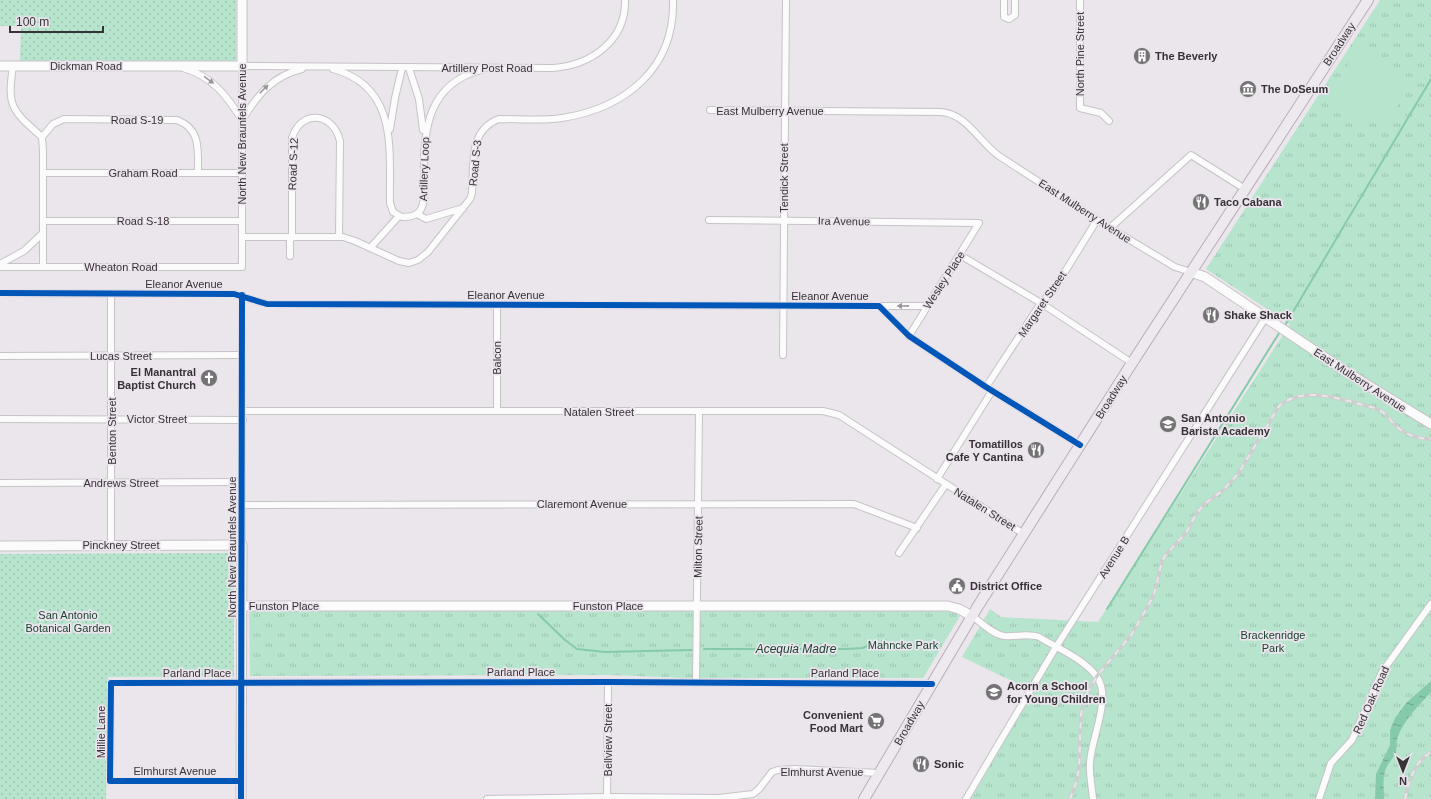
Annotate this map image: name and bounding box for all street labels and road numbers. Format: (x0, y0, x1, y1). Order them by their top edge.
street label: North Pine Street (1074, 12, 1086, 96)
street label: Broadway (1321, 20, 1358, 68)
street label: Dickman Road (50, 60, 122, 72)
street label: Artillery Post Road (441, 62, 533, 74)
street label: North New Braunfels Avenue (236, 63, 248, 205)
street label: East Mulberry Avenue (716, 105, 824, 117)
street label: Road S-19 (111, 114, 163, 126)
street label: Artillery Loop (417, 137, 431, 201)
street label: Road S-12 (286, 138, 300, 190)
street label: Road S-3 (467, 139, 483, 187)
street label: Tendick Street (778, 143, 790, 213)
street label: Graham Road (108, 167, 178, 179)
street label: East Mulberry Avenue (1037, 177, 1133, 245)
street label: Road S-18 (117, 215, 169, 227)
street label: Ira Avenue (818, 215, 870, 227)
street label: Wesley Place (921, 249, 967, 311)
street label: Wheaton Road (84, 261, 158, 273)
street label: Margaret Street (1016, 269, 1068, 339)
street label: Eleanor Avenue (145, 278, 223, 290)
street label: Eleanor Avenue (467, 289, 545, 301)
street label: Eleanor Avenue (791, 290, 869, 302)
street label: Balcon (491, 341, 503, 375)
street label: East Mulberry Avenue (1312, 346, 1408, 414)
street label: Lucas Street (90, 350, 152, 362)
street label: Broadway (1093, 373, 1129, 421)
street label: Benton Street (106, 397, 118, 465)
street label: Natalen Street (564, 406, 634, 418)
street label: Victor Street (127, 413, 187, 425)
street label: North New Braunfels Avenue (226, 476, 238, 618)
street label: Andrews Street (83, 477, 159, 489)
street label: Natalen Street (952, 485, 1018, 533)
street label: Claremont Avenue (537, 498, 627, 510)
street label: Milton Street (691, 516, 705, 578)
street label: Avenue B (1096, 534, 1132, 580)
street label: Pinckney Street (82, 539, 160, 551)
street label: Funston Place (249, 600, 319, 612)
street label: Funston Place (573, 600, 643, 612)
street label: Red Oak Road (1351, 664, 1391, 736)
street label: Parland Place (487, 666, 555, 678)
street label: Parland Place (163, 667, 231, 679)
street label: Parland Place (811, 667, 879, 679)
street label: Broadway (892, 698, 927, 747)
street label: Bellview Street (602, 704, 614, 776)
street label: Millie Lane (95, 706, 107, 758)
street label: Elmhurst Avenue (134, 765, 216, 777)
street label: Elmhurst Avenue (781, 766, 863, 778)

